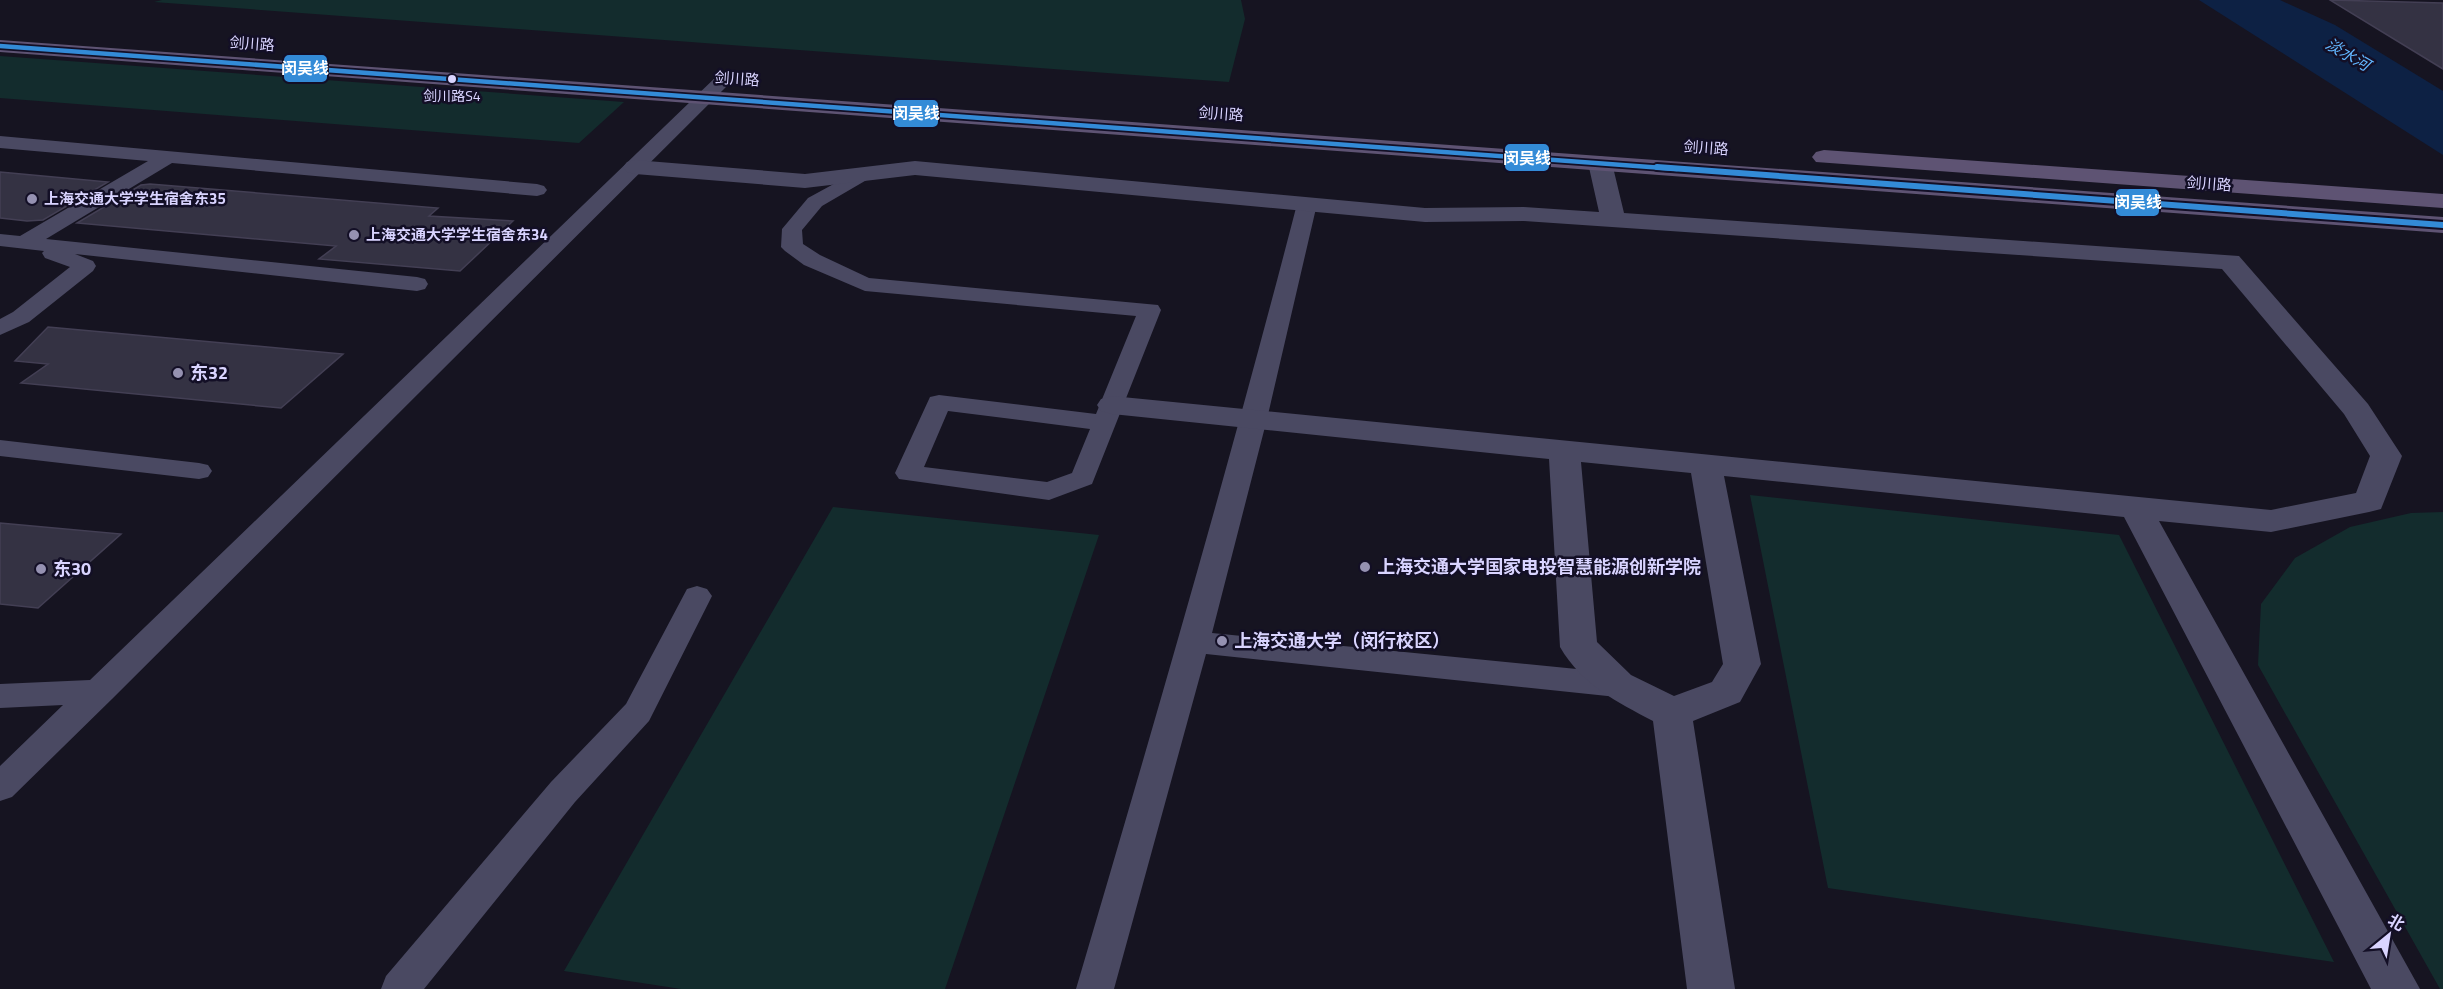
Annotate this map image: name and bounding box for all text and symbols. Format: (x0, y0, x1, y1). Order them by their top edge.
street label: 剑川路 (229, 30, 275, 57)
water label: 淡水河 (2321, 32, 2377, 78)
line badge: 闵吴线 (283, 54, 328, 83)
text: 闵吴线 (281, 56, 329, 80)
street label: 剑川路 (714, 65, 760, 92)
marker: 剑川路S4 (446, 73, 458, 85)
place label: 剑川路S4 (423, 85, 481, 106)
line badge: 闵吴线 (893, 99, 939, 128)
street label: 剑川路 (1198, 100, 1244, 127)
text: 闵吴线 (892, 101, 940, 125)
street label: 剑川路 (1683, 134, 1729, 161)
line badge: 闵吴线 (1504, 143, 1550, 172)
text: 闵吴线 (1503, 146, 1551, 170)
street label: 剑川路 (2186, 170, 2232, 197)
place label: 上海交通大学学生宿舍东35 (44, 187, 226, 210)
line badge: 闵吴线 (2115, 188, 2160, 217)
text: 闵吴线 (2114, 190, 2162, 214)
marker: 上海交通大学学生宿舍东35 (25, 192, 39, 206)
place label: 上海交通大学学生宿舍东34 (366, 223, 548, 246)
marker: 上海交通大学学生宿舍东34 (347, 228, 361, 242)
place label: 东32 (190, 359, 228, 386)
marker: 东32 (171, 366, 185, 380)
place label: 上海交通大学国家电投智慧能源创新学院 (1377, 553, 1701, 580)
place label: 东30 (53, 555, 91, 582)
marker: 上海交通大学国家电投智慧能源创新学院 (1358, 560, 1372, 574)
marker: 东30 (34, 562, 48, 576)
place label: 上海交通大学（闵行校区） (1234, 627, 1450, 654)
marker: 上海交通大学（闵行校区） (1215, 634, 1229, 648)
north arrow (2359, 905, 2419, 965)
text: 北 (2384, 908, 2409, 936)

